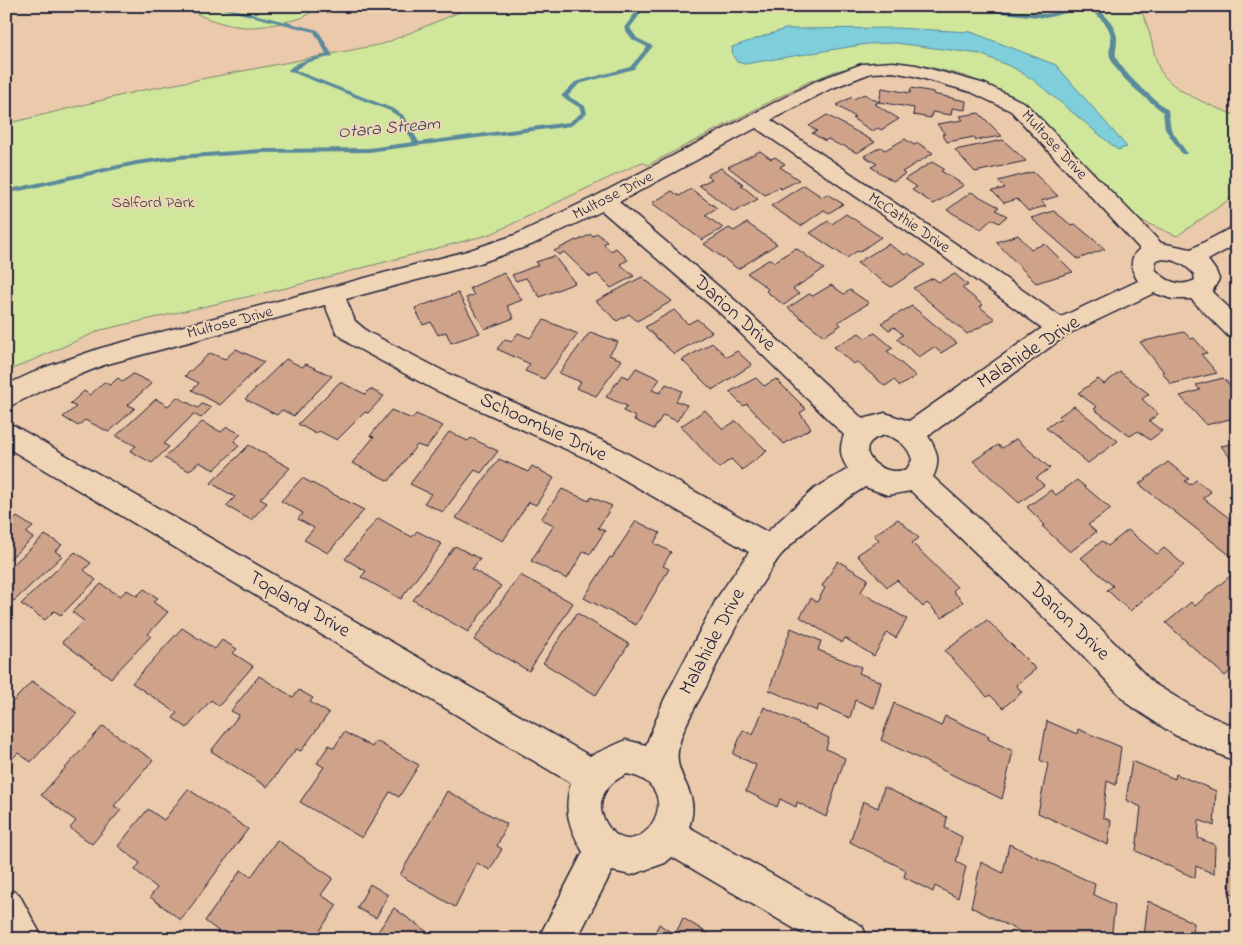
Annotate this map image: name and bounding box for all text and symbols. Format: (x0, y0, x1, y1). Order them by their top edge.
street label: Multose Drive (1015, 105, 1093, 186)
water label: Otara Stream (337, 112, 442, 146)
street label: Multose Drive (568, 165, 658, 227)
street label: McCathie Drive (863, 187, 956, 260)
park label: Salford Park (111, 191, 196, 215)
street label: Darion Drive (686, 268, 782, 359)
street label: Multose Drive (184, 300, 276, 346)
street label: Malahide Drive (972, 309, 1086, 397)
street label: Schoombie Drive (475, 386, 611, 470)
street label: Topland Drive (243, 564, 355, 646)
street label: Darion Drive (1021, 575, 1116, 668)
street label: Malahide Drive (673, 583, 753, 701)

